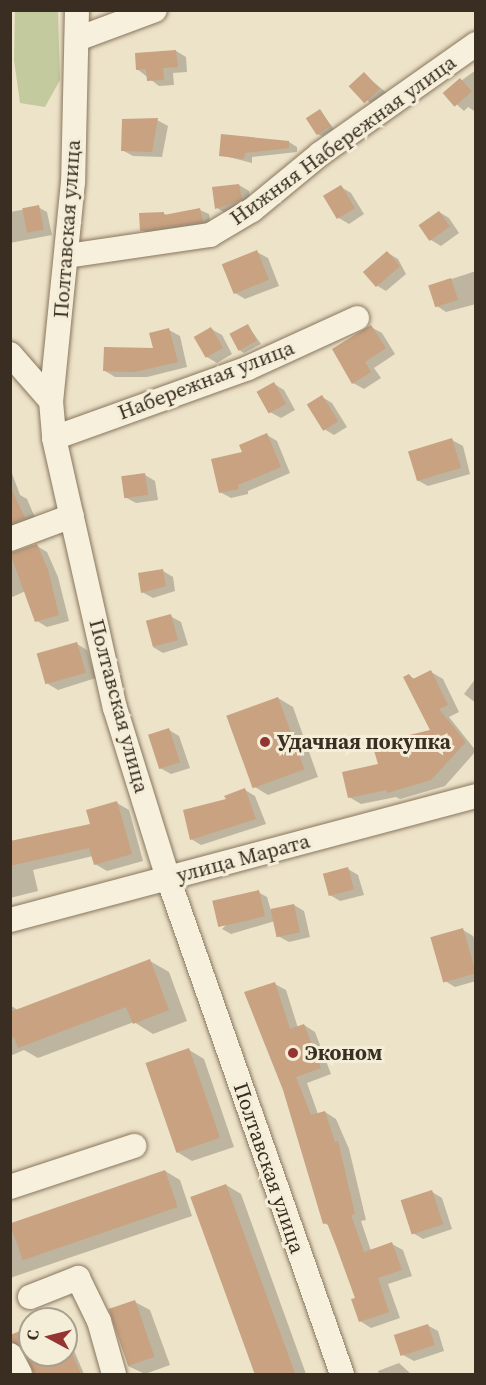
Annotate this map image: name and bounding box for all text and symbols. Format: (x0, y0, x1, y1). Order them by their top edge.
street label: Нижняя Набережная улица (225, 49, 461, 231)
street label: Полтавская улица (48, 139, 86, 319)
street label: Набережная улица (114, 335, 298, 425)
street label: Полтавская улица (84, 616, 154, 796)
place label: Удачная покупка (277, 729, 451, 755)
marker: Удачная покупка (258, 735, 272, 749)
street label: улица Марата (174, 828, 312, 888)
place label: Эконом (305, 1040, 382, 1066)
marker: Эконом (286, 1046, 300, 1060)
street label: Полтавская улица (228, 1079, 310, 1257)
north arrow (18, 1307, 78, 1367)
text: С (21, 1329, 44, 1341)

